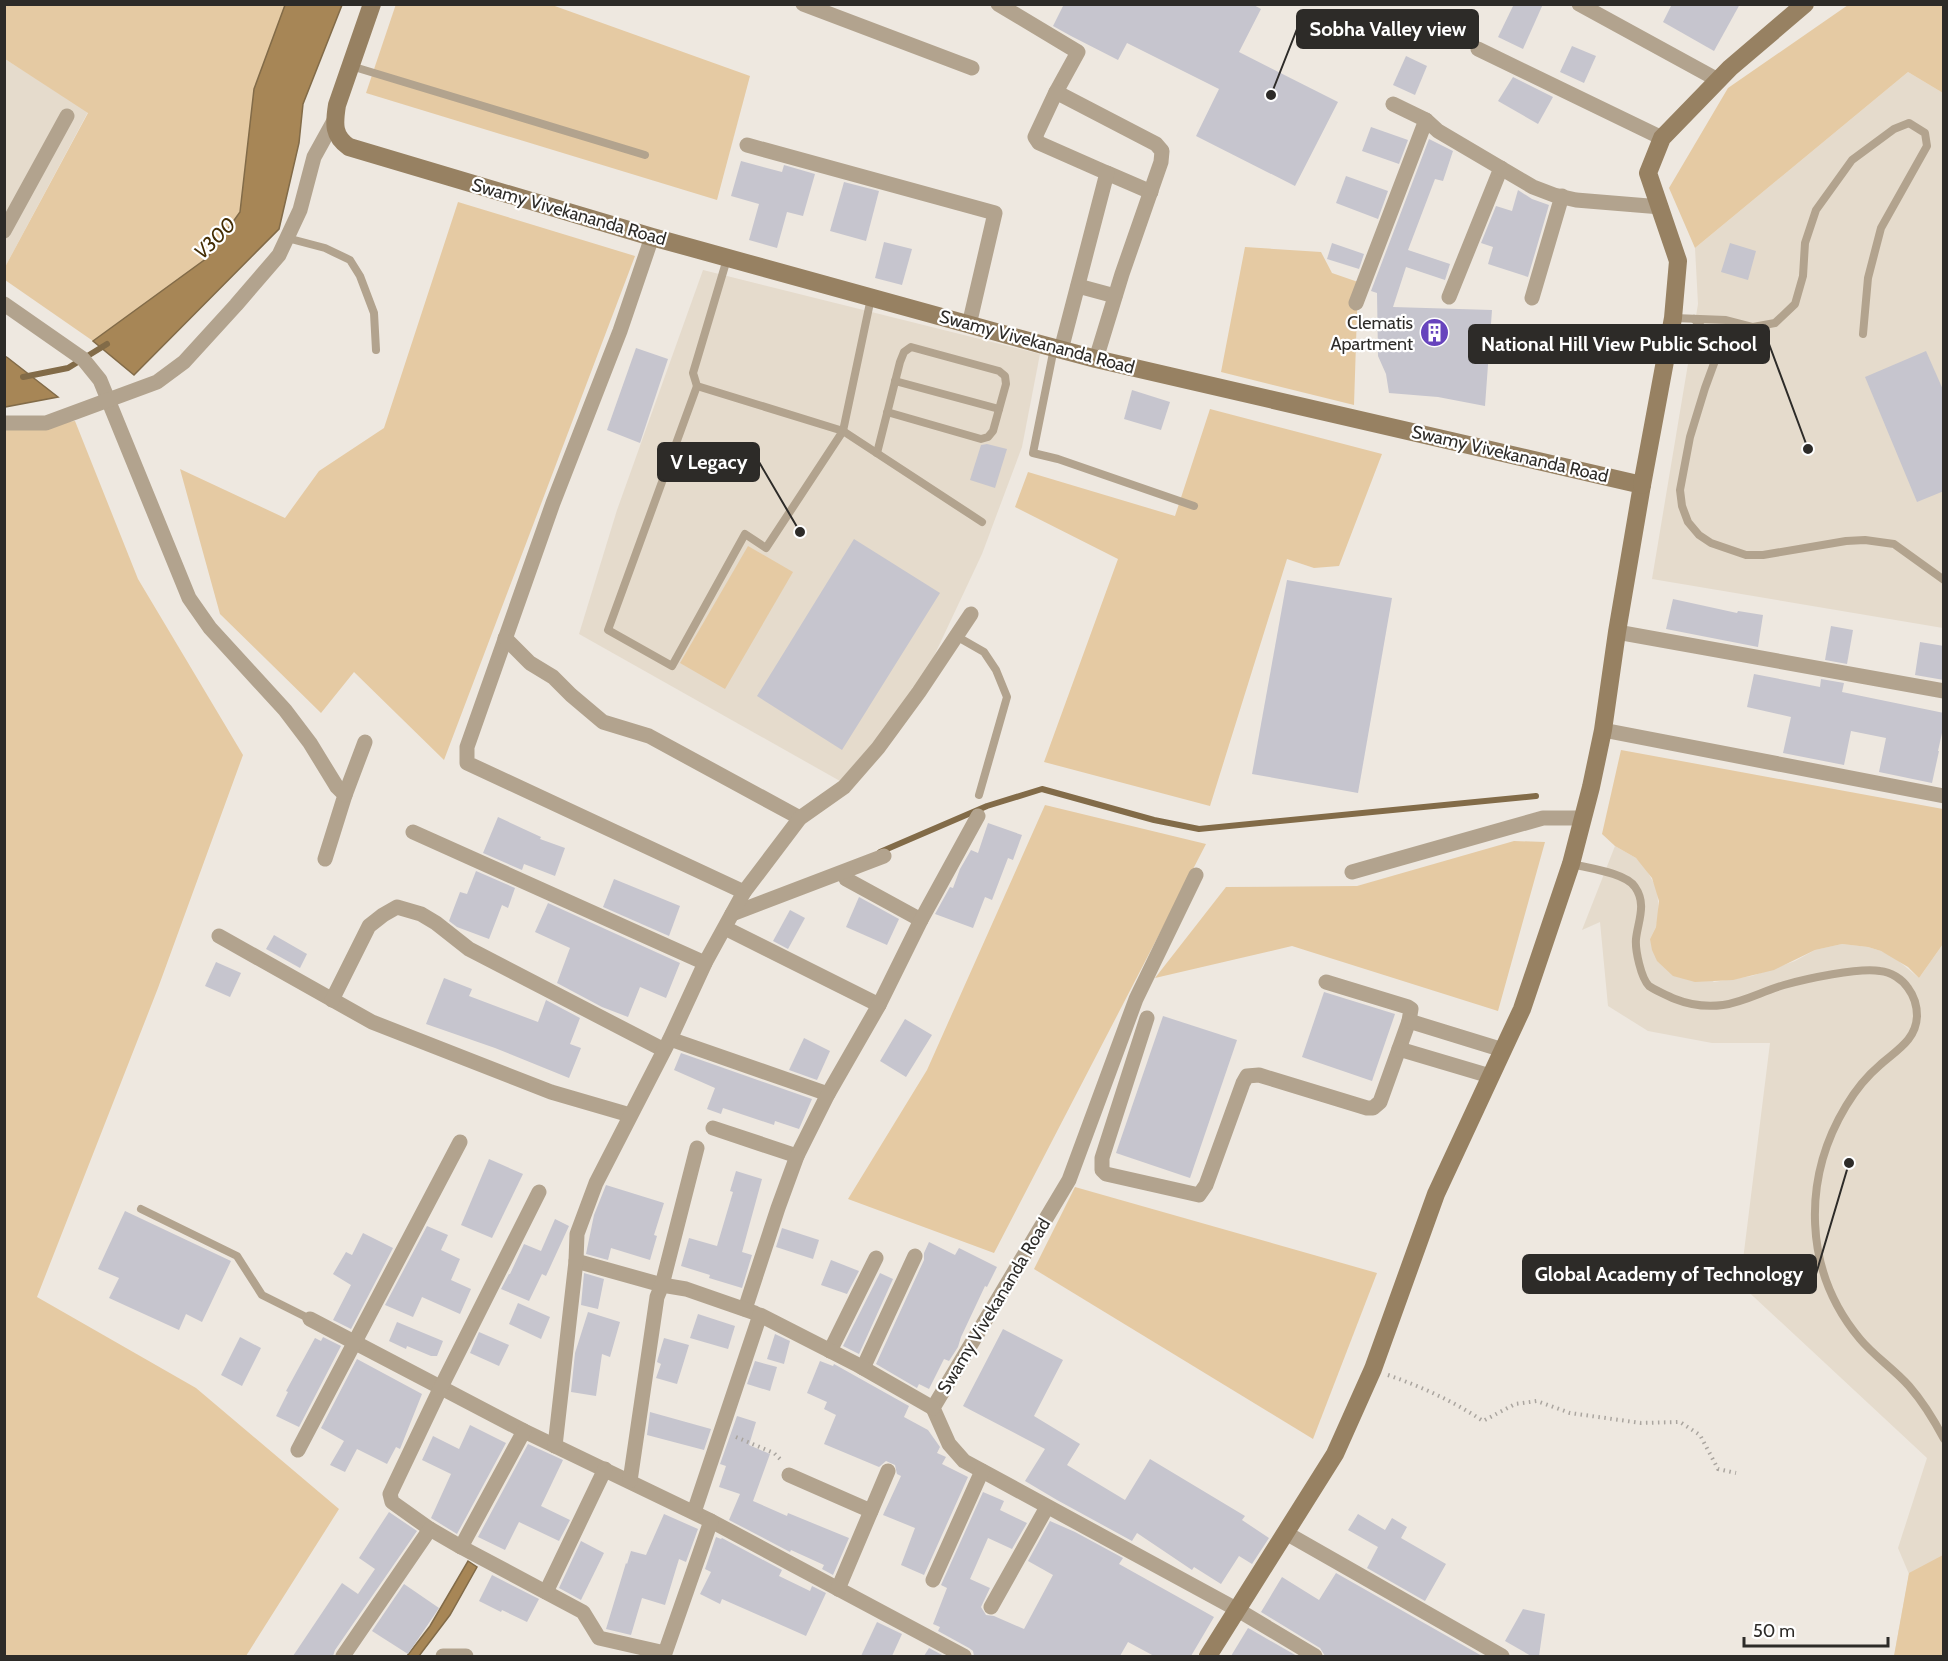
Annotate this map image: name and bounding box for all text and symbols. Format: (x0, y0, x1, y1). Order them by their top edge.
callout: Sobha Valley view (1297, 10, 1478, 48)
text: Sobha Valley view (1310, 17, 1467, 41)
street label: Swamy Vivekananda Road (469, 174, 669, 250)
water label: V300 (189, 212, 241, 264)
street label: Swamy Vivekananda Road (937, 305, 1137, 379)
place label: Clematis Apartment (1331, 312, 1413, 355)
building icon: Clematis Apartment (1418, 317, 1450, 349)
callout: National Hill View Public School (1469, 325, 1769, 363)
text: National Hill View Public School (1481, 332, 1757, 356)
street label: Swamy Vivekananda Road (1410, 421, 1610, 487)
callout: V Legacy (658, 443, 759, 481)
text: V Legacy (671, 450, 748, 474)
street label: Swamy Vivekananda Road (933, 1214, 1055, 1398)
callout: Global Academy of Technology (1523, 1255, 1816, 1293)
text: Global Academy of Technology (1535, 1262, 1804, 1286)
scale bar (1744, 1610, 1888, 1648)
text: 50 m (1753, 1620, 1795, 1642)

